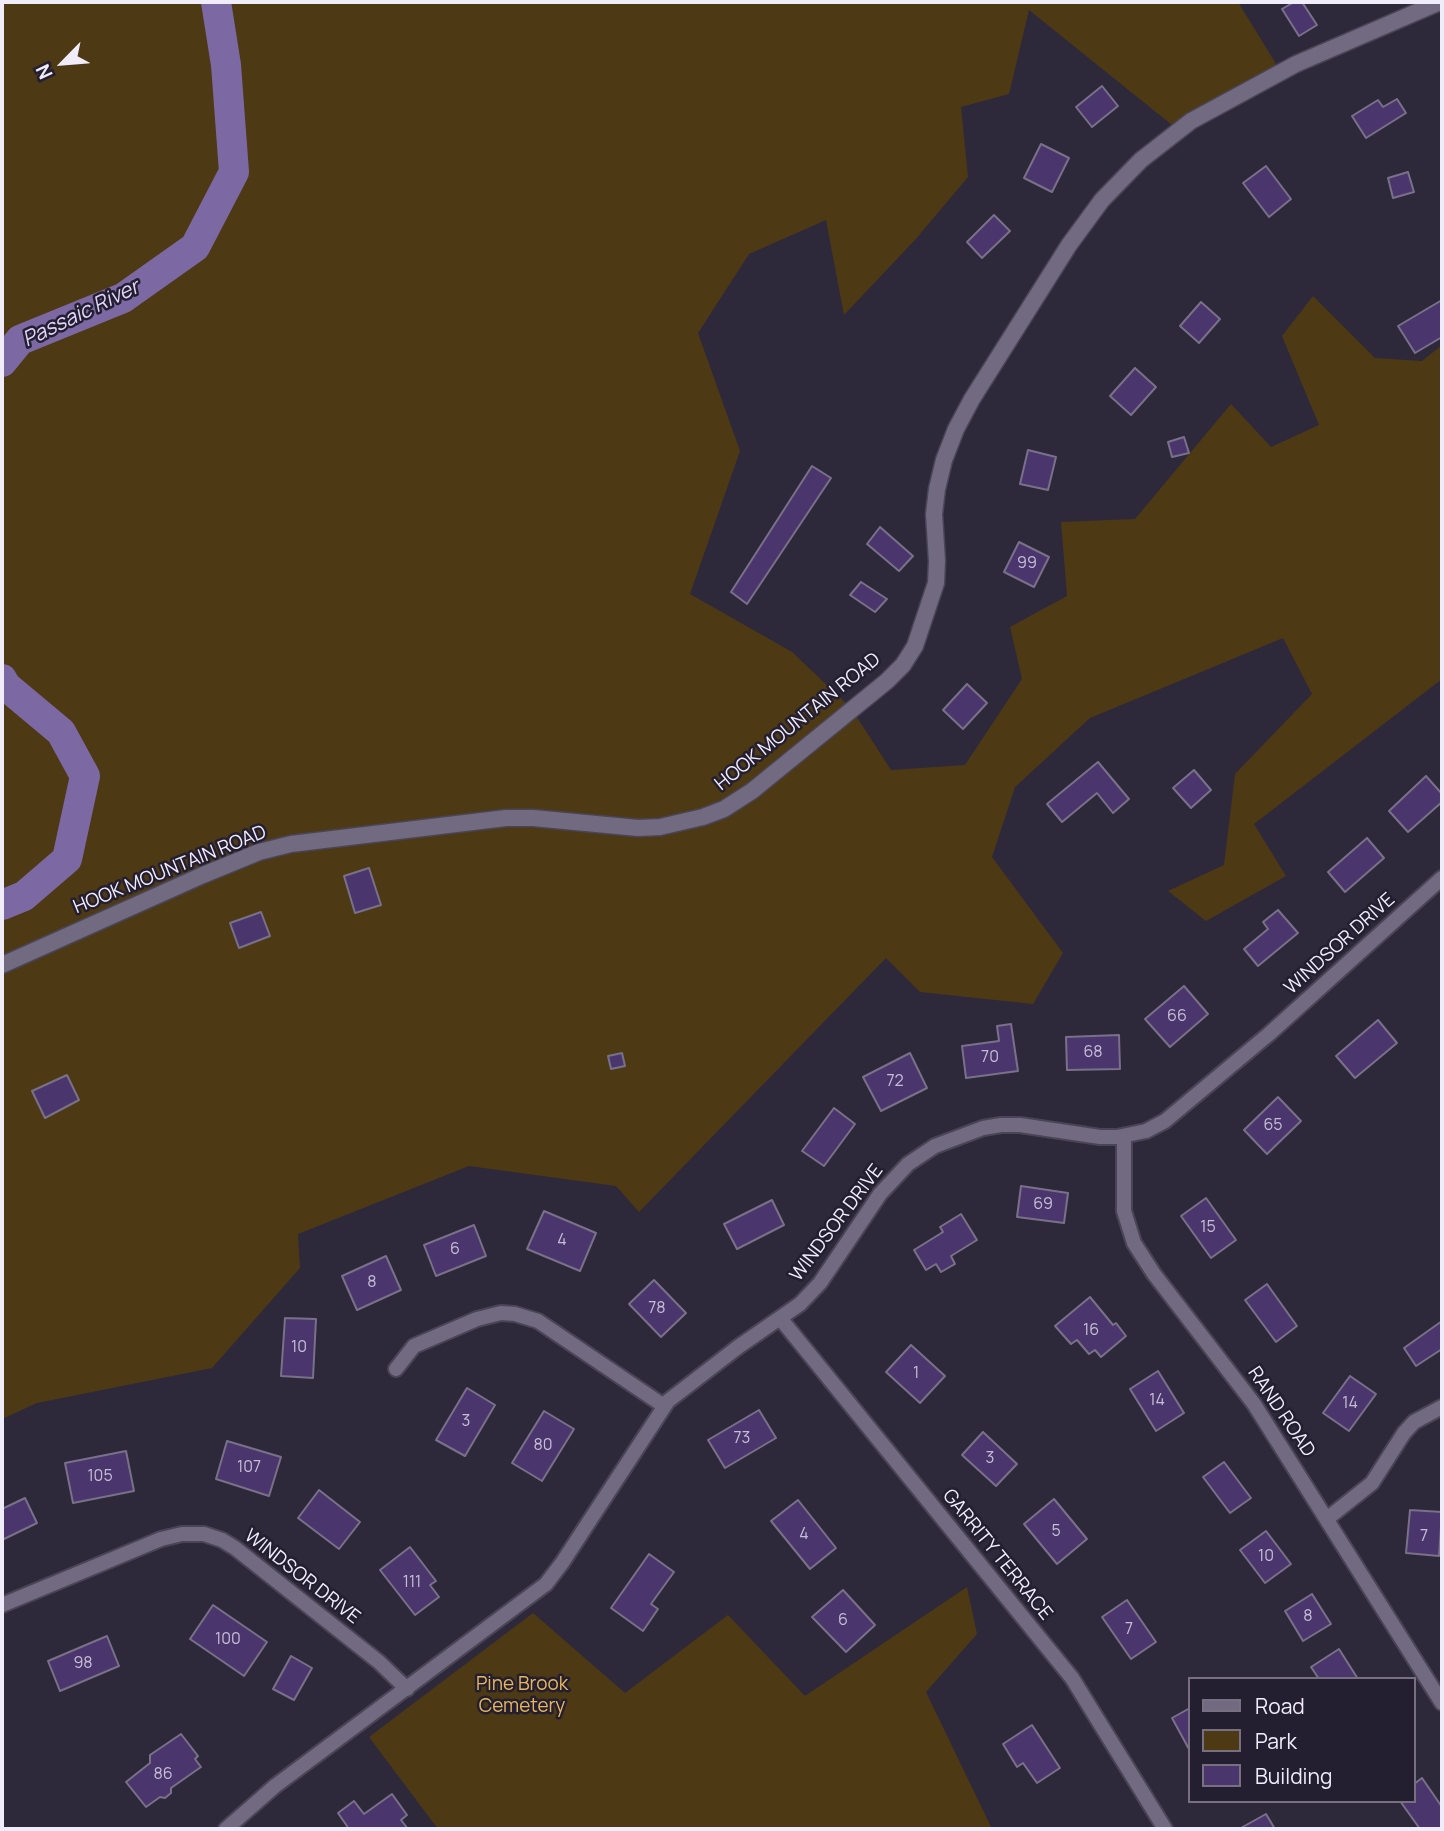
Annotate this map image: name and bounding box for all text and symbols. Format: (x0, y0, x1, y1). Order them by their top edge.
north arrow (28, 28, 98, 98)
text: N (29, 60, 59, 84)
water label: Passaic River (19, 275, 143, 353)
house number: 99 (1017, 554, 1037, 574)
street label: HOOK MOUNTAIN ROAD (711, 648, 885, 796)
street label: HOOK MOUNTAIN ROAD (70, 821, 270, 919)
street label: WINDSOR DRIVE (1280, 888, 1400, 1000)
house number: 66 (1167, 1007, 1187, 1027)
house number: 68 (1083, 1043, 1103, 1063)
house number: 70 (981, 1048, 999, 1068)
house number: 72 (886, 1072, 904, 1092)
house number: 65 (1263, 1116, 1283, 1136)
street label: WINDSOR DRIVE (786, 1160, 888, 1286)
house number: 69 (1033, 1195, 1053, 1215)
house number: 15 (1200, 1218, 1216, 1238)
house number: 4 (557, 1231, 567, 1251)
house number: 6 (450, 1240, 460, 1260)
house number: 8 (367, 1273, 377, 1293)
house number: 78 (648, 1299, 666, 1319)
house number: 16 (1083, 1321, 1099, 1341)
house number: 10 (291, 1338, 307, 1358)
street label: RAND ROAD (1243, 1363, 1319, 1461)
house number: 1 (913, 1364, 919, 1384)
house number: 14 (1149, 1391, 1165, 1411)
house number: 14 (1342, 1394, 1358, 1414)
house number: 3 (462, 1412, 470, 1432)
house number: 73 (734, 1429, 750, 1449)
house number: 80 (533, 1436, 553, 1456)
house number: 3 (986, 1449, 994, 1469)
house number: 107 (237, 1458, 261, 1478)
house number: 105 (87, 1467, 113, 1487)
street label: GARRITY TERRACE (937, 1485, 1057, 1625)
house number: 5 (1051, 1522, 1061, 1542)
street label: WINDSOR DRIVE (240, 1525, 364, 1629)
house number: 4 (799, 1525, 809, 1545)
house number: 7 (1420, 1527, 1428, 1547)
house number: 10 (1258, 1547, 1274, 1567)
house number: 111 (403, 1573, 421, 1593)
house number: 8 (1303, 1607, 1313, 1627)
house number: 6 (838, 1611, 848, 1631)
house number: 7 (1125, 1620, 1133, 1640)
house number: 100 (215, 1630, 241, 1650)
house number: 98 (73, 1654, 93, 1674)
park label: Pine Brook Cemetery (476, 1674, 568, 1718)
legend (1188, 1677, 1416, 1803)
text: Road (1255, 1692, 1305, 1720)
text: Park (1255, 1727, 1297, 1755)
text: Building (1255, 1762, 1332, 1790)
house number: 86 (153, 1765, 173, 1785)

